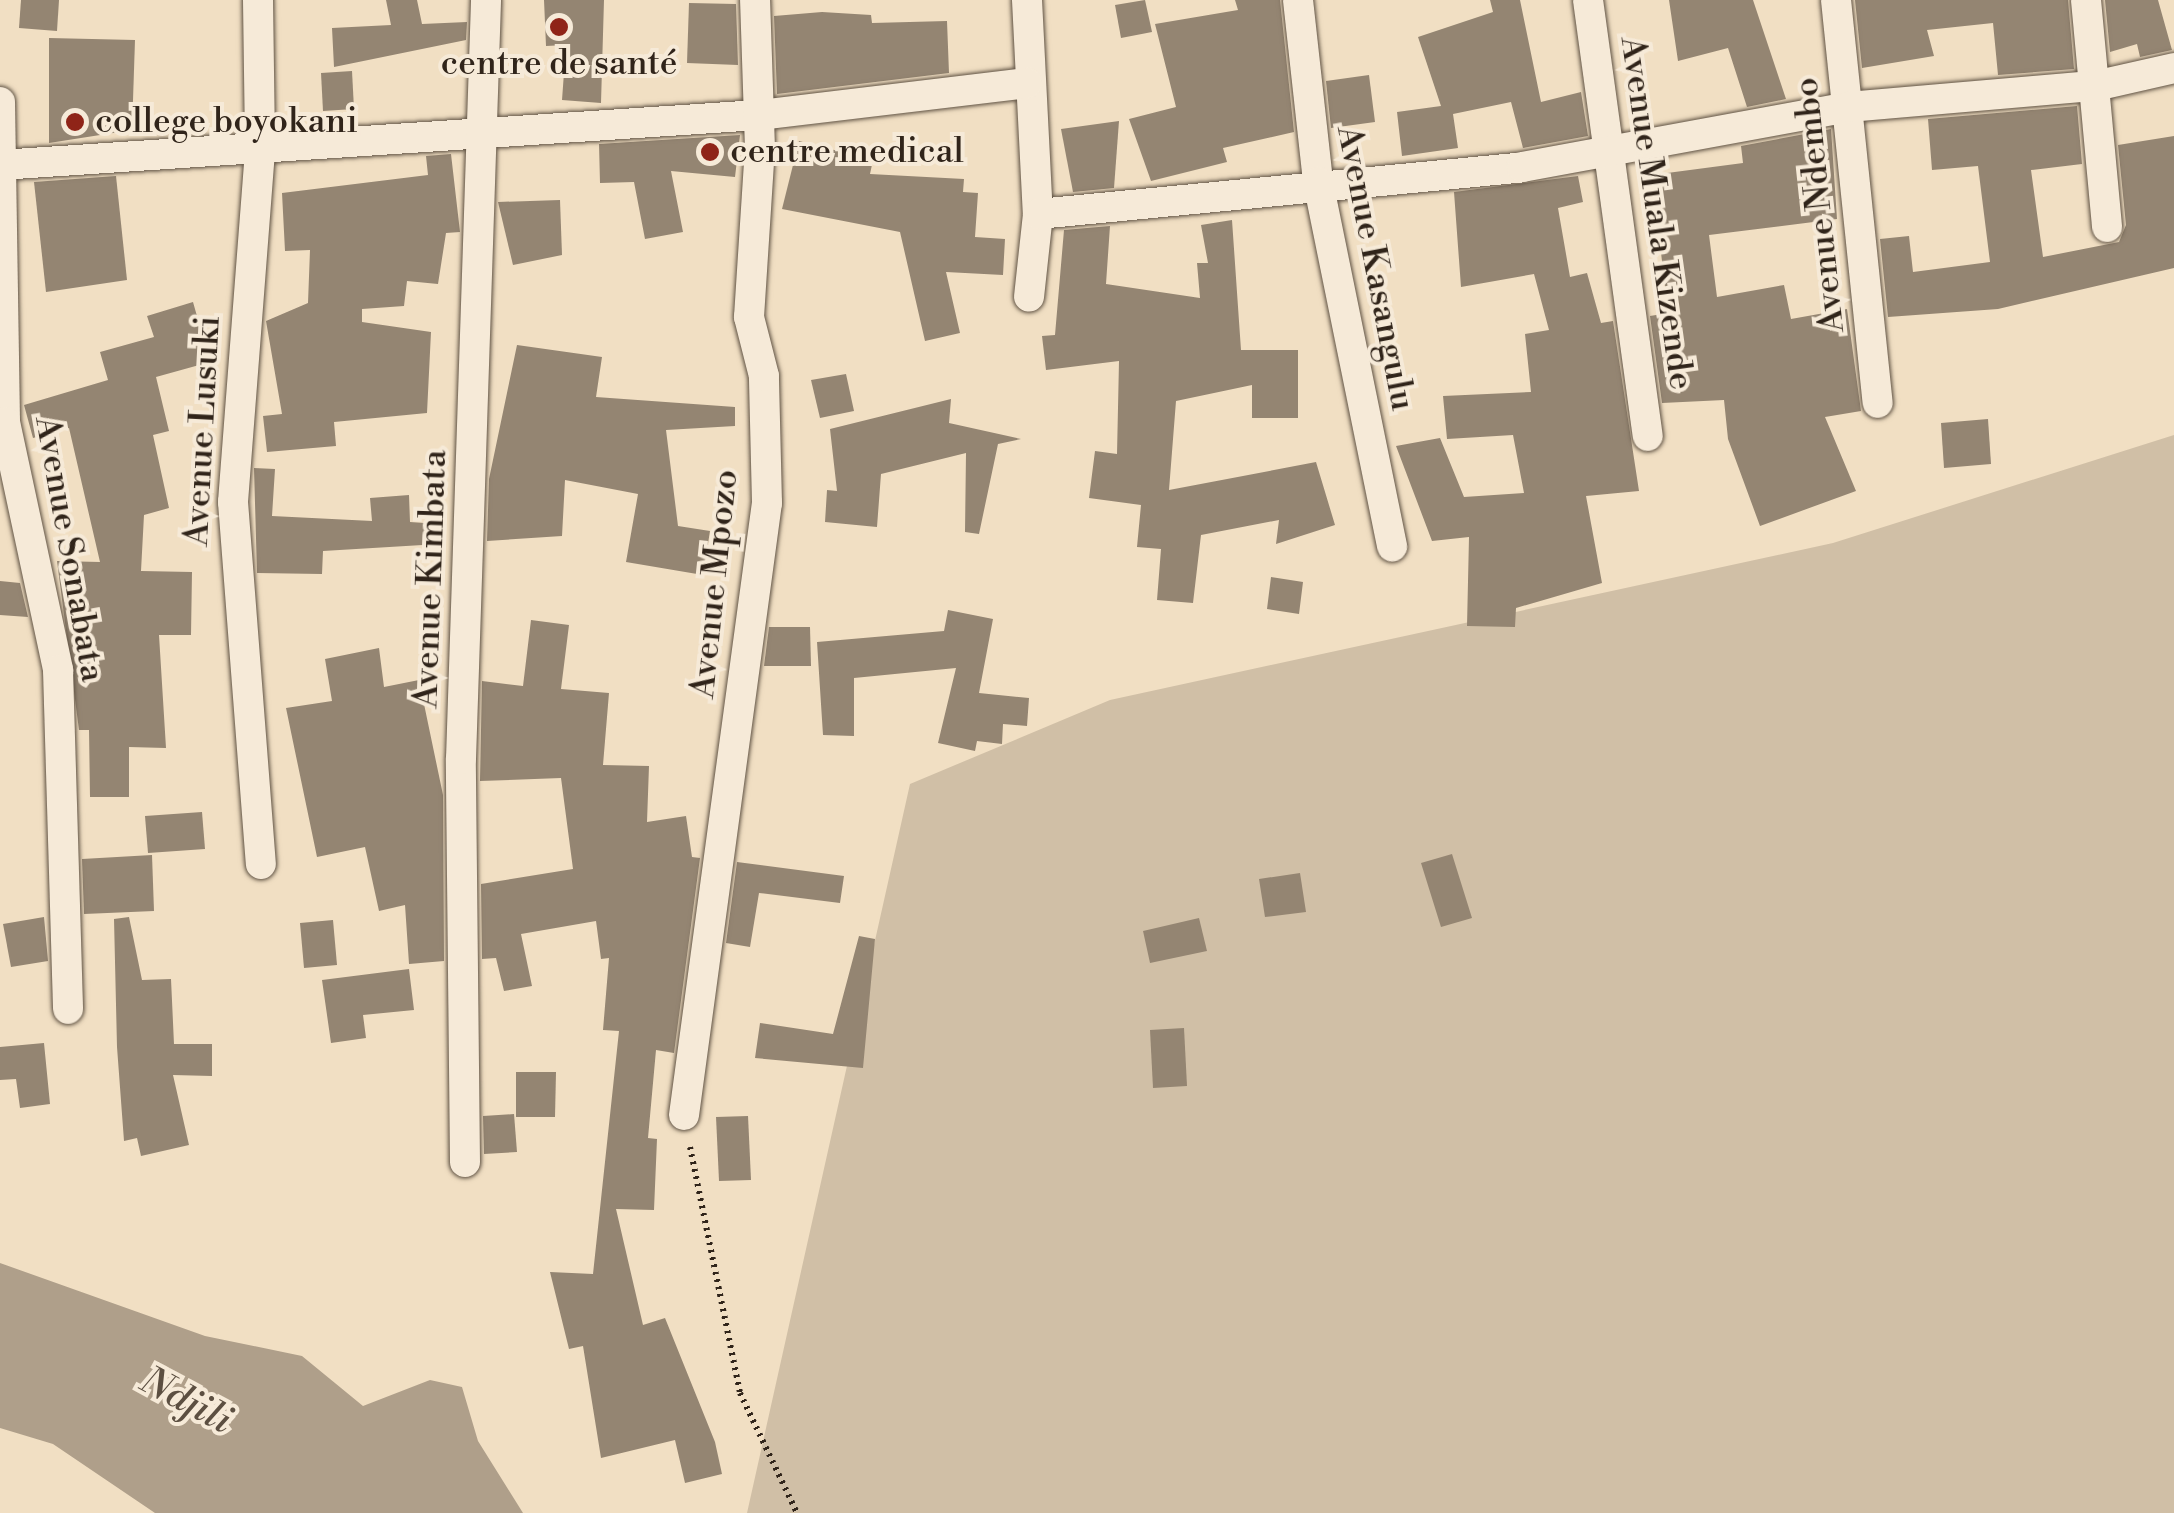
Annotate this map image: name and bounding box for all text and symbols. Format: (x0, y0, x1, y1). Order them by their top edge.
marker: centre de santé (548, 16, 570, 38)
street label: Avenue Muala Kizende (1610, 34, 1702, 392)
place label: centre de santé (441, 43, 677, 85)
street label: Avenue Ndembo (1786, 75, 1854, 335)
place label: college boyokani (95, 101, 358, 143)
marker: college boyokani (64, 111, 86, 133)
street label: Avenue Kasangulu (1327, 122, 1423, 414)
place label: centre medical (730, 131, 964, 173)
marker: centre medical (699, 141, 721, 163)
street label: Avenue Lusuki (176, 315, 230, 547)
street label: Avenue Sonabata (25, 413, 113, 685)
street label: Avenue Kimbata (406, 449, 456, 709)
street label: Avenue Mpozo (682, 467, 748, 701)
water label: Ndjili (132, 1358, 240, 1444)

